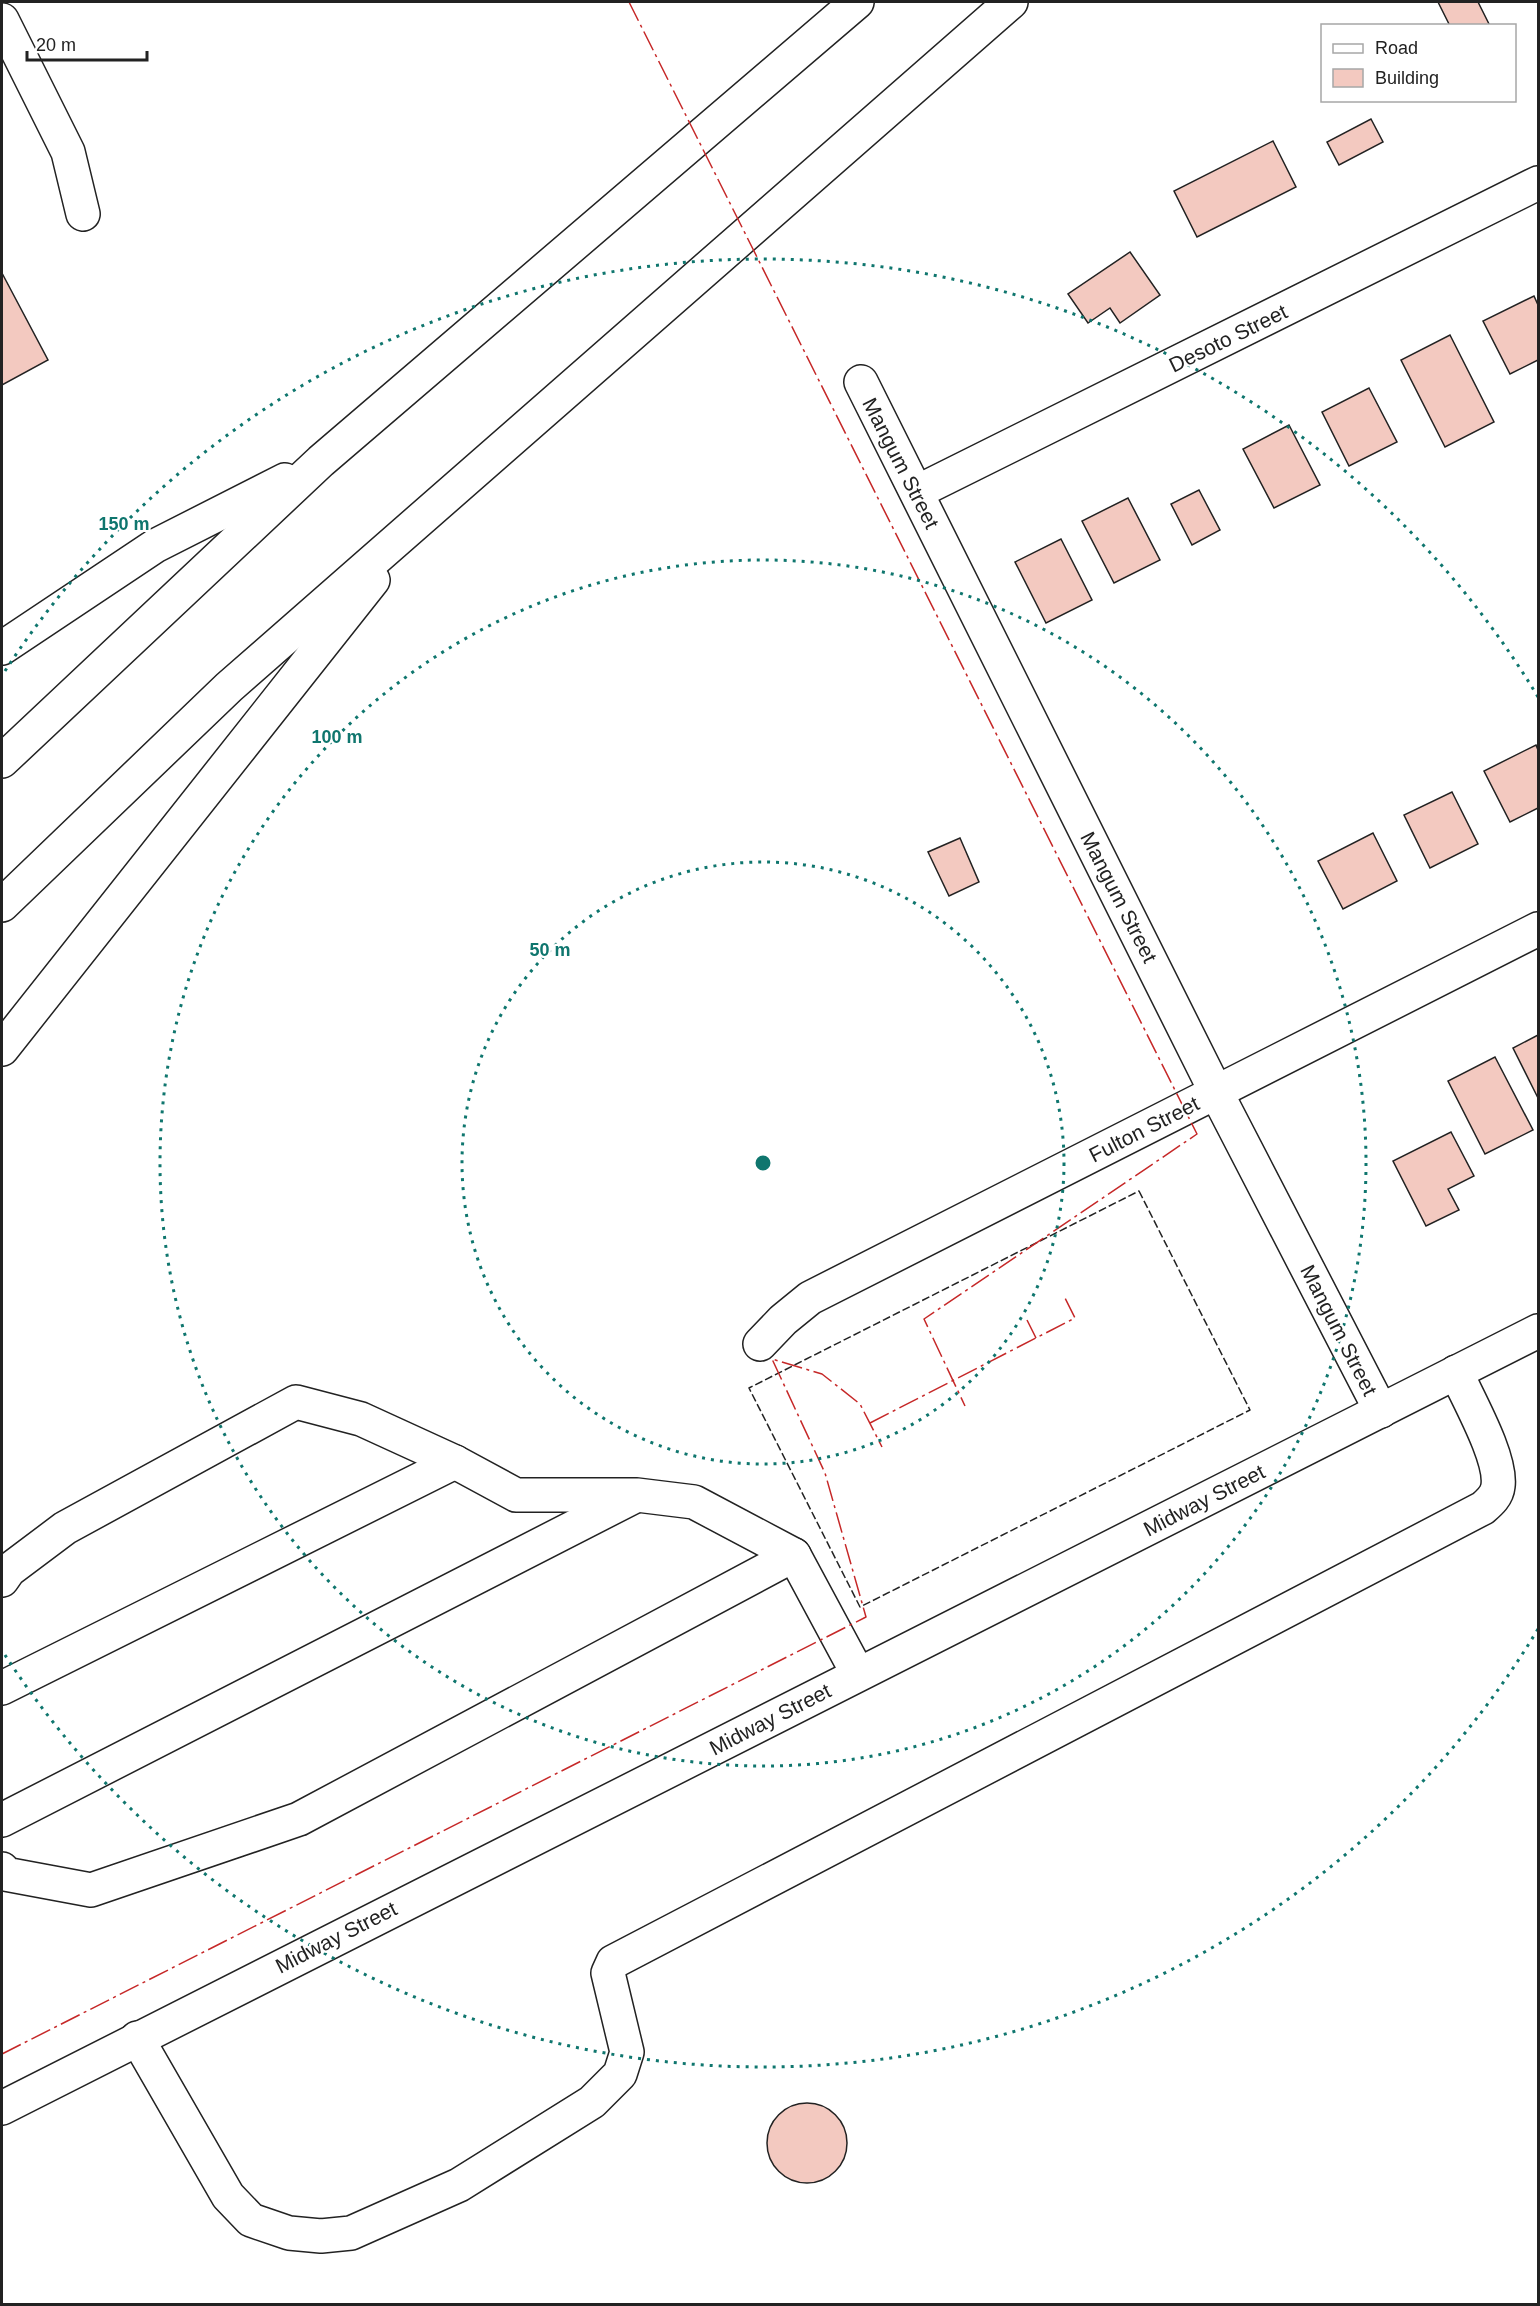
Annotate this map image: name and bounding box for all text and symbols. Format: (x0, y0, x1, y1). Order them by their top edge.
scale bar (27, 24, 147, 62)
legend (1321, 24, 1516, 102)
text: 20 m (36, 35, 76, 55)
text: Road (1375, 38, 1418, 58)
text: Building (1375, 68, 1439, 88)
street label: Desoto Street (1165, 299, 1291, 376)
street label: Mangum Street (858, 394, 944, 532)
text: 150 m (98, 514, 150, 534)
text: 100 m (311, 727, 363, 747)
street label: Mangum Street (1076, 828, 1162, 966)
text: 50 m (529, 940, 571, 960)
street label: Fulton Street (1085, 1091, 1203, 1167)
centre of rings (753, 1153, 773, 1173)
street label: Mangum Street (1296, 1261, 1382, 1399)
street label: Midway Street (1140, 1459, 1269, 1540)
street label: Midway Street (706, 1678, 835, 1759)
street label: Midway Street (272, 1896, 401, 1977)

